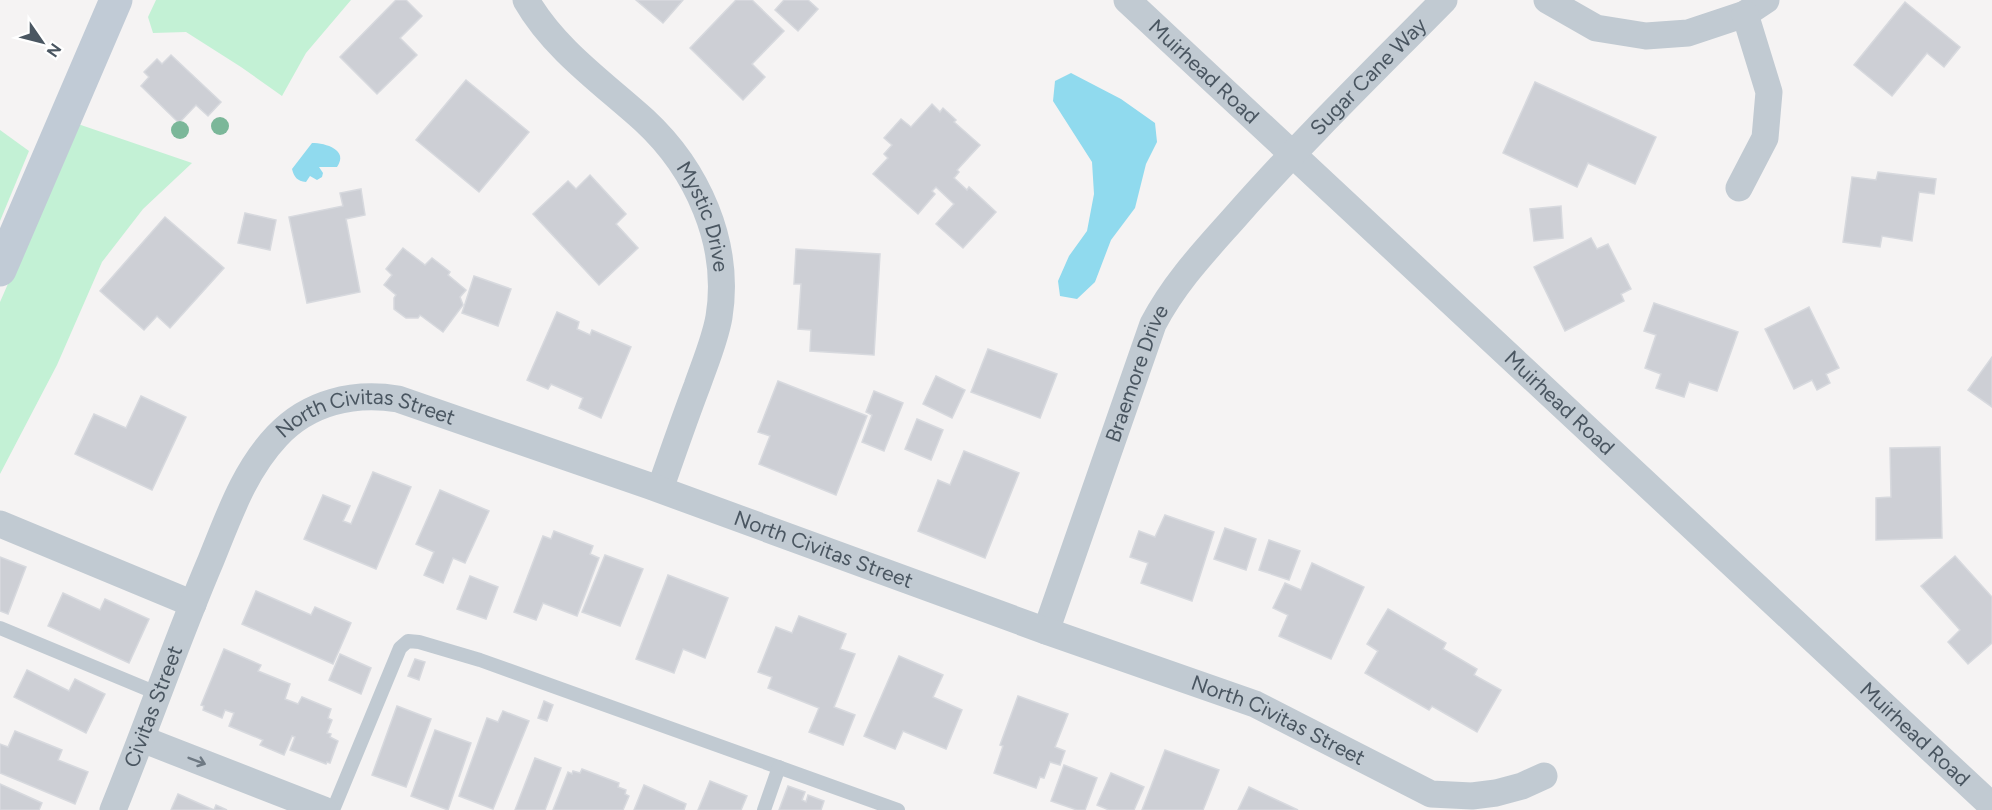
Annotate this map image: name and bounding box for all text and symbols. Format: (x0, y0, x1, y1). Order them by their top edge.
north arrow (12, 12, 72, 72)
street label: Sugar Cane Way (1305, 12, 1431, 140)
street label: Muirhead Road (1144, 14, 1264, 129)
text: N (43, 40, 65, 61)
street label: Mystic Drive (671, 157, 734, 273)
street label: Braemore Drive (1100, 300, 1173, 445)
street label: Muirhead Road (1500, 345, 1620, 460)
street label: North Civitas Street (270, 384, 459, 443)
street label: North Civitas Street (731, 505, 917, 593)
street label: Civitas Street (118, 642, 187, 771)
street label: North Civitas Street (1188, 670, 1370, 770)
street label: Muirhead Road (1855, 677, 1975, 791)
one-way arrow (187, 756, 205, 767)

